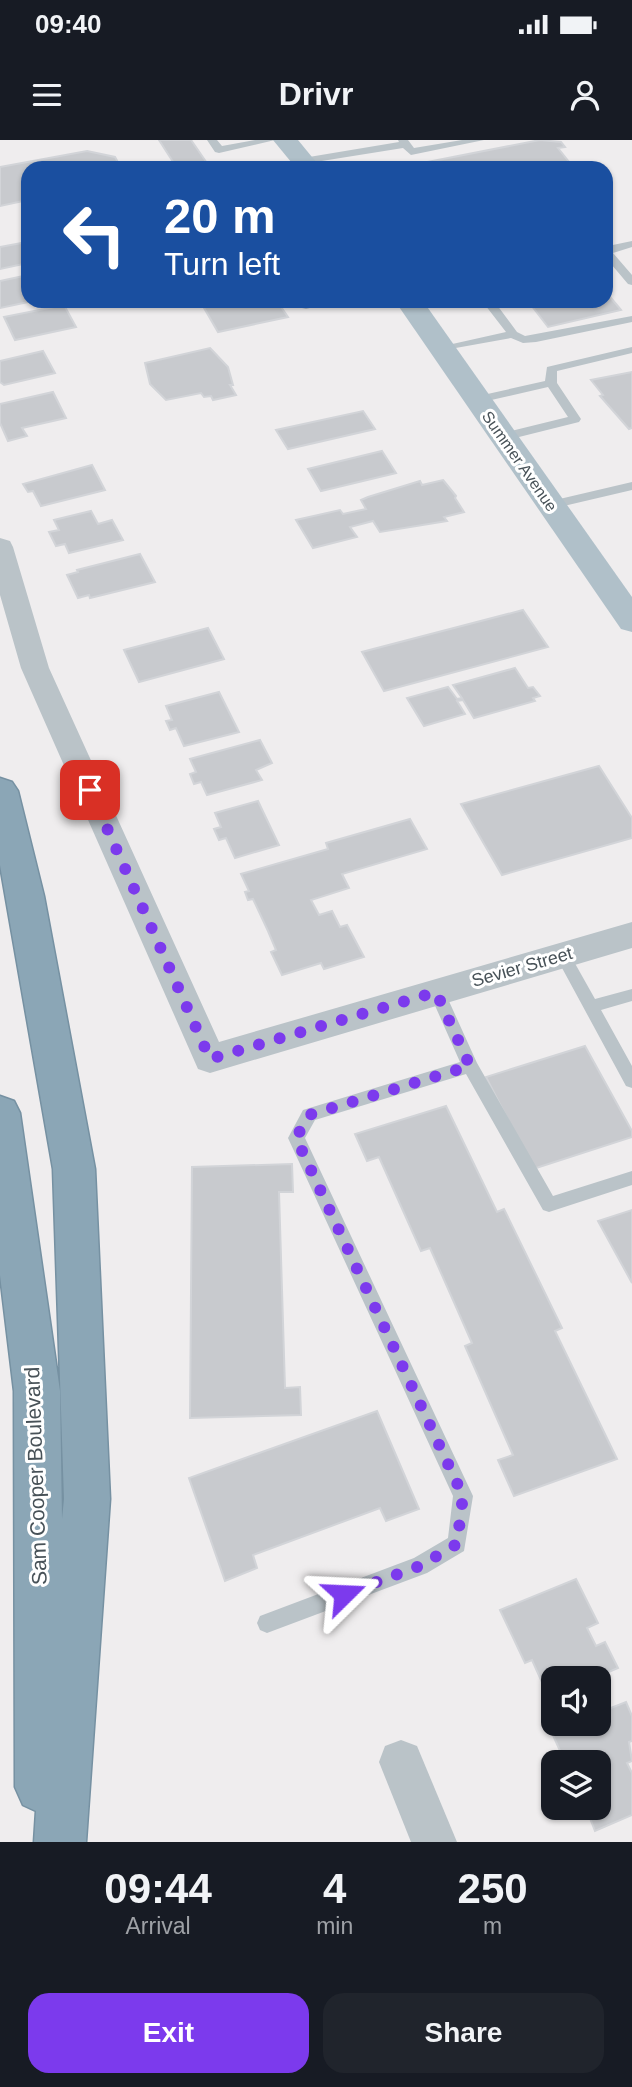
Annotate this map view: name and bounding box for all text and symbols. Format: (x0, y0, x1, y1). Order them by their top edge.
text: 09:40 (35, 9, 102, 39)
icon: menu (28, 76, 66, 114)
text: Drivr (279, 76, 353, 112)
icon: person (566, 76, 604, 114)
icon: left (49, 189, 140, 280)
text: 20 m (164, 189, 276, 243)
text: Turn left (164, 246, 280, 282)
street label: Summer Avenue (479, 408, 560, 515)
pin (60, 760, 120, 820)
icon: arrive (71, 771, 109, 809)
street label: Sevier Street (469, 943, 575, 991)
street label: Sam Cooper Boulevard (20, 1367, 51, 1586)
position arrow (307, 1557, 381, 1631)
map controls (541, 1666, 611, 1820)
button: sound (541, 1666, 611, 1736)
button: layers (541, 1750, 611, 1820)
text: 09:44 (104, 1865, 212, 1912)
text: 4 (323, 1865, 346, 1912)
text: 250 (458, 1865, 528, 1912)
text: Arrival (125, 1913, 191, 1939)
text: min (316, 1913, 353, 1939)
text: m (483, 1913, 502, 1939)
button: Exit (28, 1993, 309, 2073)
button: Share (323, 1993, 604, 2073)

